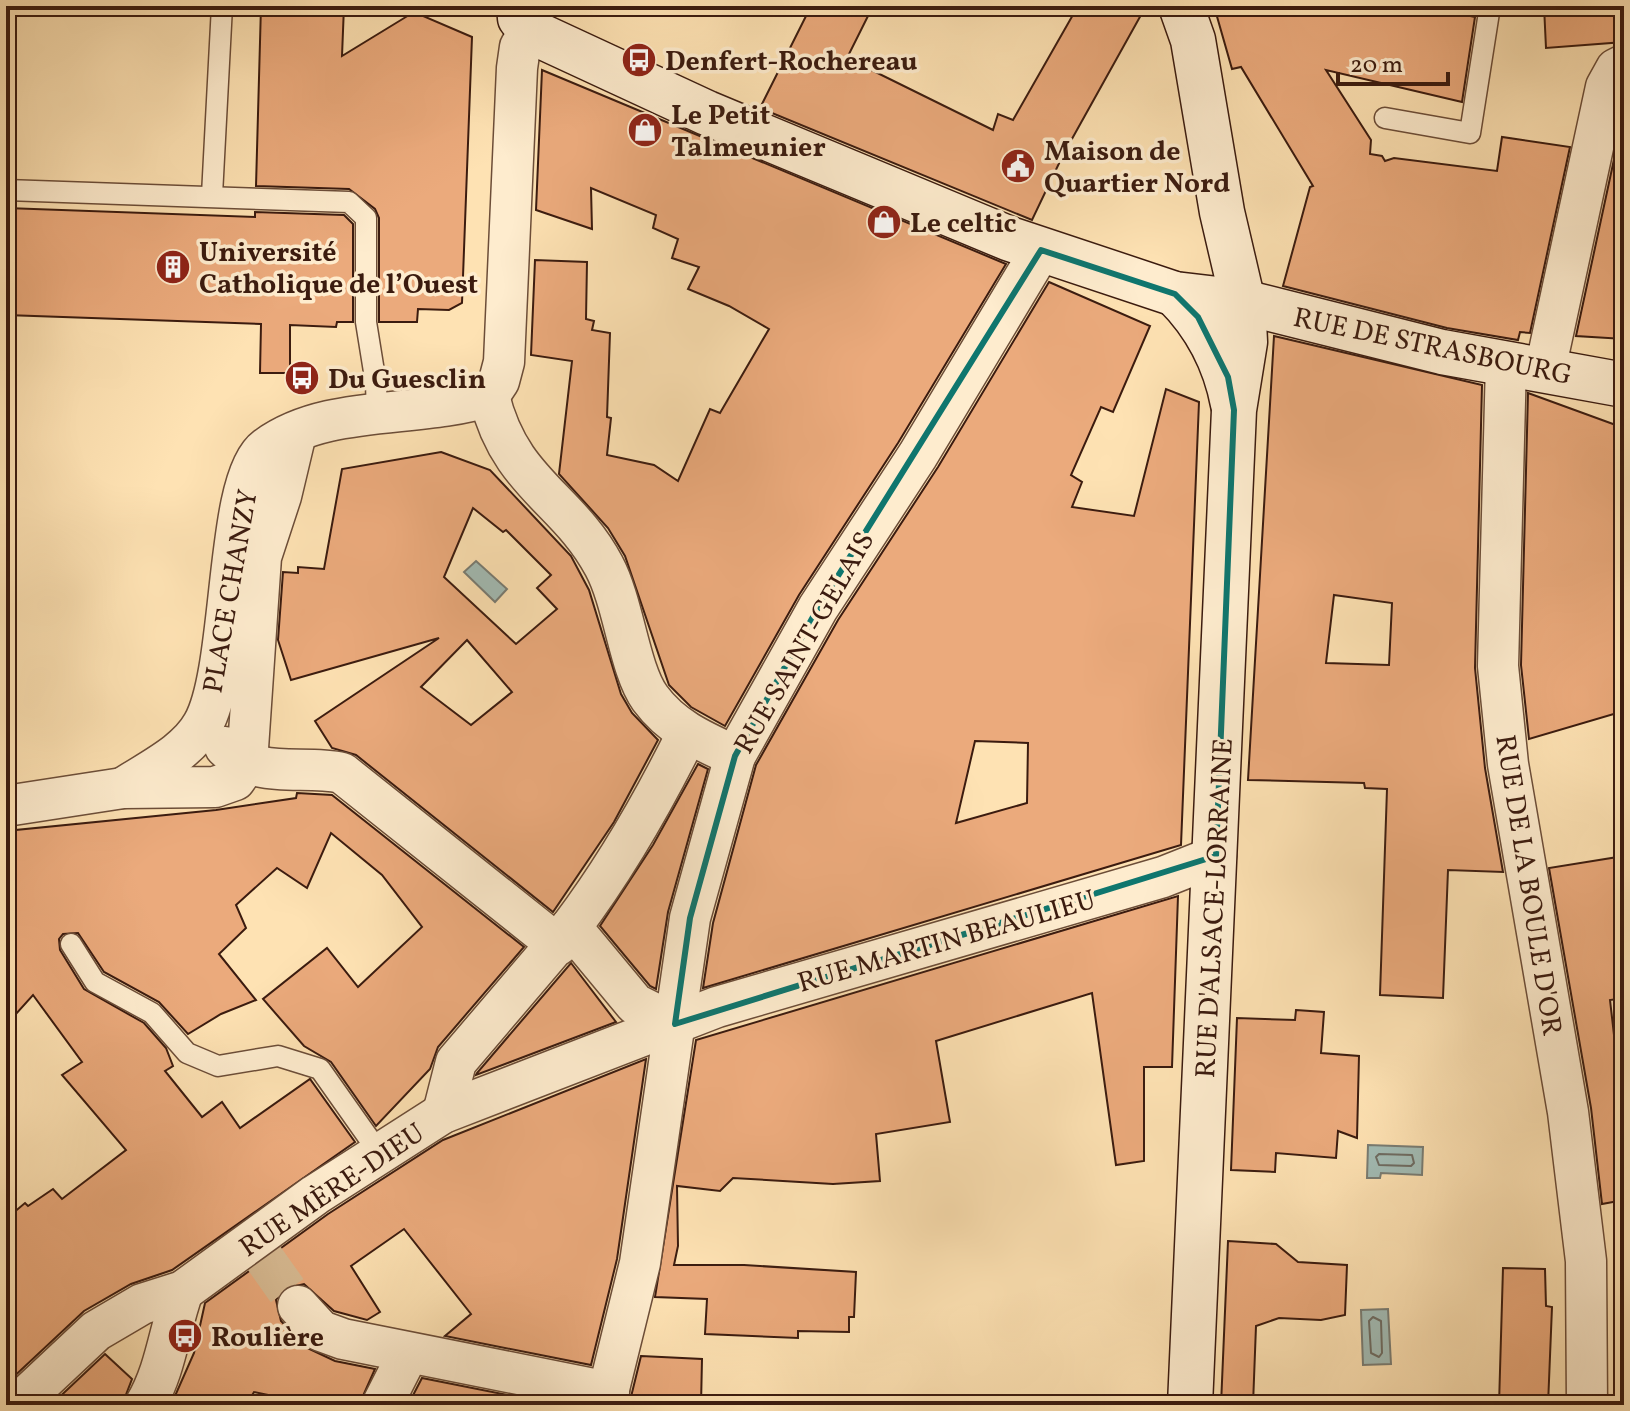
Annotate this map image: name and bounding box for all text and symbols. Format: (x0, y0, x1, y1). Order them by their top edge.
scale bar (1338, 36, 1448, 86)
bus stop icon: Denfert-Rochereau (620, 41, 658, 79)
place label: Denfert-Rochereau (665, 43, 918, 82)
text: 20 m (1350, 49, 1403, 83)
place label: Le Petit Talmeunier (671, 97, 826, 168)
shop icon: Le Petit Talmeunier (626, 111, 664, 149)
place label: Maison de Quartier Nord (1044, 133, 1230, 204)
public building icon: Maison de Quartier Nord (999, 147, 1037, 185)
shop icon: Le celtic (865, 203, 903, 241)
place label: Le celtic (910, 205, 1017, 244)
place label: Université Catholique de l’Ouest (199, 234, 478, 305)
building icon: Université Catholique de l’Ouest (154, 248, 192, 286)
street label: RUE DE STRASBOURG (1289, 299, 1575, 396)
bus stop icon: Du Guesclin (283, 359, 321, 397)
place label: Du Guesclin (328, 361, 486, 400)
street label: PLACE CHANZY (194, 487, 269, 696)
street label: RUE SAINT-GELAIS (726, 525, 885, 762)
street label: RUE DE LA BOULE D'OR (1484, 732, 1571, 1039)
street label: RUE D'ALSACE-LORRAINE (1187, 737, 1244, 1079)
street label: RUE MARTIN BEAULIEU (793, 881, 1100, 1004)
street label: RUE MÈRE-DIEU (232, 1115, 433, 1267)
bus stop icon: Roulière (166, 1317, 204, 1355)
place label: Roulière (211, 1319, 324, 1358)

